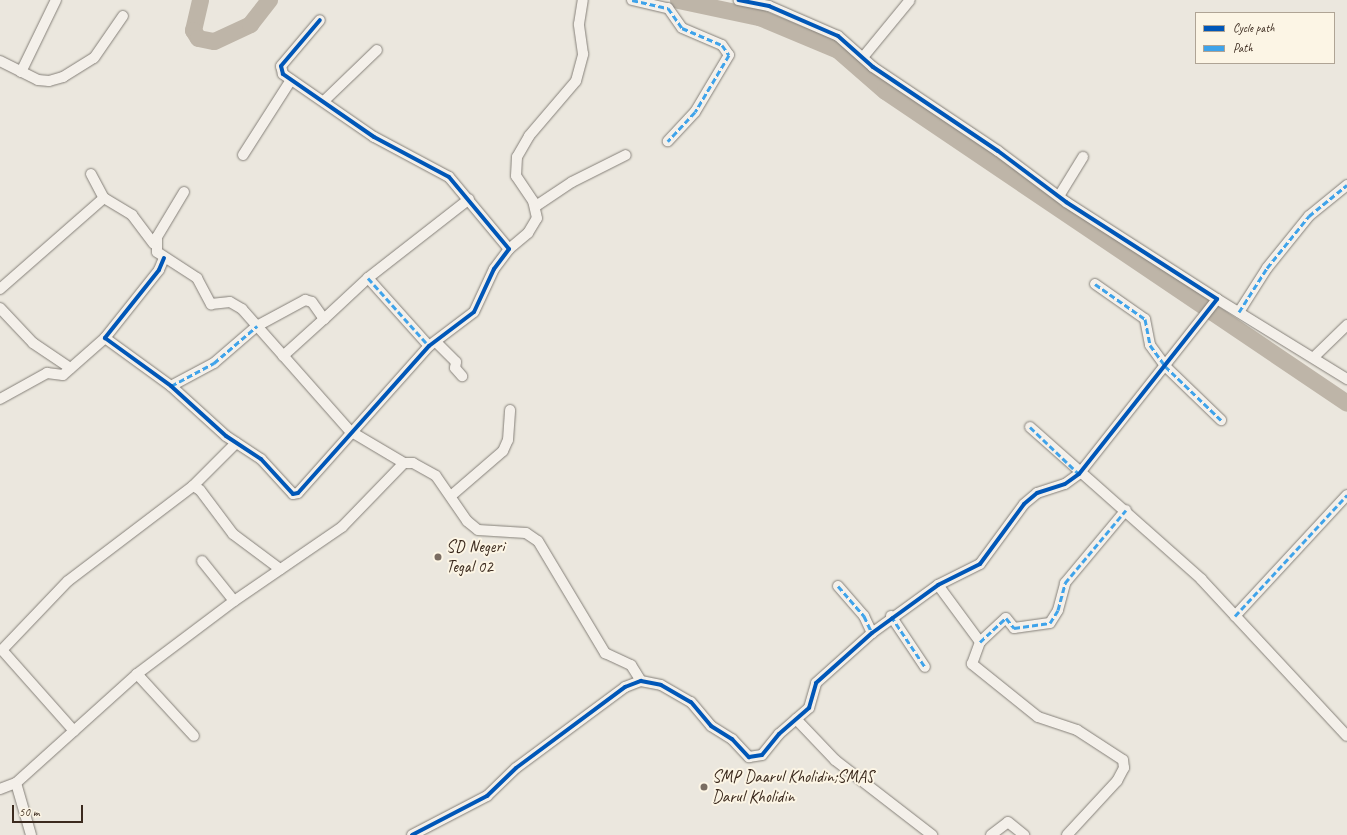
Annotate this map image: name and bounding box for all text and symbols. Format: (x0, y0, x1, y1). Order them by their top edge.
legend (1195, 12, 1335, 64)
text: Cycle path (1233, 20, 1275, 36)
text: Path (1233, 40, 1253, 56)
place label: SD Negeri Tegal 02 (446, 537, 505, 577)
marker: SD Negeri Tegal 02 (433, 552, 443, 562)
place label: SMP Daarul Kholidin;SMAS Darul Kholidin (712, 767, 874, 807)
marker: SMP Daarul Kholidin;SMAS Darul Kholidin (699, 782, 709, 792)
scale bar (14, 797, 85, 823)
text: 50 m (19, 804, 39, 820)

